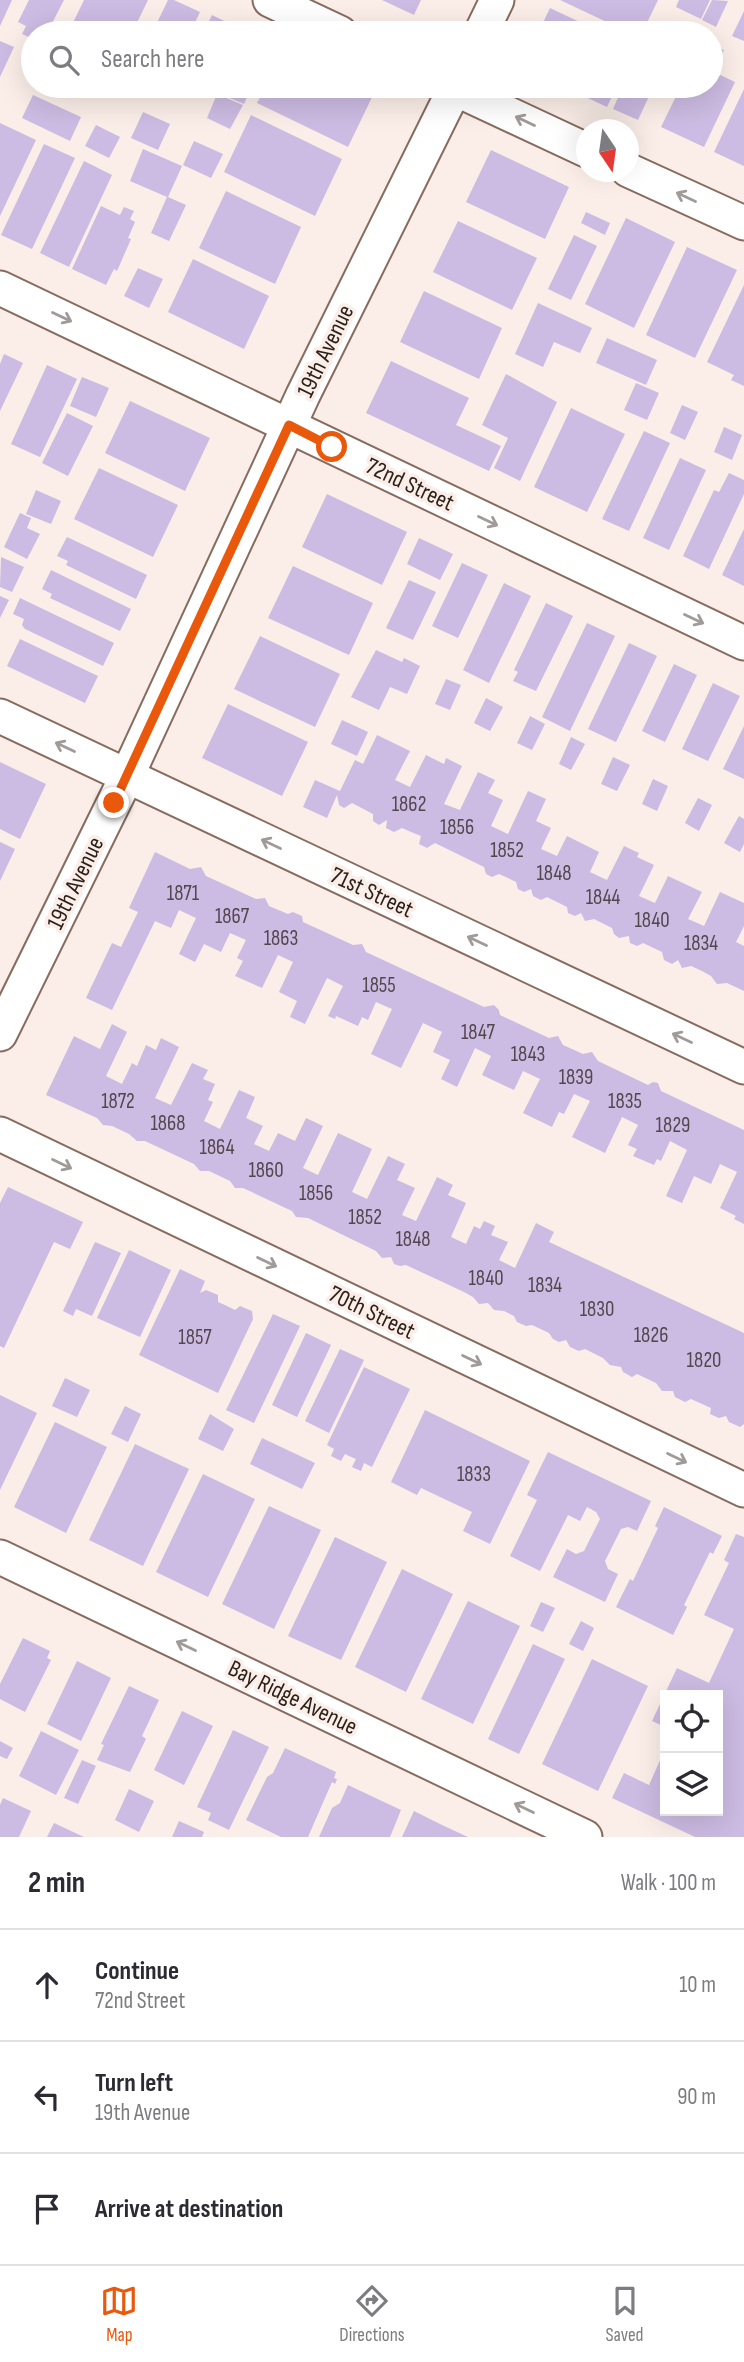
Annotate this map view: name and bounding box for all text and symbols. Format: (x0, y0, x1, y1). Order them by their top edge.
search box (21, 21, 723, 98)
icon: search (45, 41, 83, 79)
text: Search here (101, 44, 204, 75)
one-way arrow (515, 114, 536, 127)
north arrow (576, 119, 639, 182)
one-way arrow (676, 189, 697, 203)
street label: 19th Avenue (291, 300, 360, 402)
one-way arrow (51, 311, 72, 325)
route start (316, 431, 347, 462)
street label: 72nd Street (361, 451, 459, 517)
one-way arrow (477, 515, 498, 528)
one-way arrow (683, 613, 704, 626)
one-way arrow (55, 740, 76, 753)
route end (98, 787, 129, 818)
house number: 1862 (392, 792, 426, 817)
house number: 1856 (440, 815, 474, 840)
street label: 19th Avenue (41, 832, 110, 934)
one-way arrow (261, 837, 282, 850)
house number: 1852 (490, 838, 524, 863)
street label: 71st Street (326, 861, 418, 924)
house number: 1848 (536, 861, 572, 886)
house number: 1871 (167, 881, 200, 906)
house number: 1844 (586, 885, 621, 910)
house number: 1867 (215, 904, 250, 929)
house number: 1840 (634, 908, 670, 933)
house number: 1863 (264, 926, 298, 951)
house number: 1834 (684, 931, 718, 956)
one-way arrow (466, 934, 488, 947)
house number: 1855 (362, 973, 396, 998)
house number: 1847 (461, 1020, 496, 1045)
one-way arrow (672, 1031, 693, 1044)
house number: 1843 (511, 1042, 545, 1067)
house number: 1839 (559, 1065, 593, 1090)
house number: 1872 (101, 1089, 135, 1114)
house number: 1835 (608, 1089, 642, 1114)
house number: 1868 (151, 1111, 185, 1136)
house number: 1829 (656, 1113, 690, 1138)
house number: 1864 (200, 1135, 235, 1160)
one-way arrow (51, 1157, 72, 1171)
house number: 1860 (248, 1158, 284, 1183)
house number: 1856 (299, 1181, 333, 1206)
house number: 1852 (348, 1205, 382, 1230)
house number: 1848 (395, 1227, 431, 1252)
one-way arrow (256, 1255, 277, 1269)
house number: 1840 (468, 1266, 504, 1291)
house number: 1834 (528, 1273, 562, 1298)
street label: 70th Street (324, 1279, 420, 1346)
house number: 1830 (580, 1297, 614, 1322)
house number: 1826 (634, 1323, 668, 1348)
house number: 1857 (178, 1325, 212, 1350)
house number: 1820 (687, 1348, 721, 1373)
one-way arrow (461, 1353, 482, 1367)
one-way arrow (666, 1452, 687, 1465)
house number: 1833 (457, 1462, 491, 1487)
one-way arrow (176, 1639, 197, 1652)
street label: Bay Ridge Avenue (223, 1654, 362, 1741)
map controls (660, 1690, 723, 1816)
button: locate (660, 1690, 723, 1753)
button: layers (660, 1753, 723, 1816)
one-way arrow (514, 1800, 535, 1814)
text: 2 min (28, 1865, 85, 1901)
text: Walk · 100 m (621, 1869, 716, 1897)
text: Continue (95, 1956, 179, 1987)
icon: ahead (28, 1966, 66, 2004)
text: 10 m (679, 1971, 716, 1999)
text: 72nd Street (95, 1987, 185, 2015)
text: Turn left (95, 2068, 173, 2099)
icon: left (28, 2078, 66, 2116)
text: 90 m (677, 2083, 716, 2111)
text: 19th Avenue (95, 2099, 190, 2127)
icon: arrive (28, 2190, 66, 2228)
text: Arrive at destination (95, 2194, 283, 2225)
tab: Map (100, 2282, 138, 2347)
tab: Directions (339, 2282, 405, 2347)
tab: Saved (605, 2282, 644, 2347)

